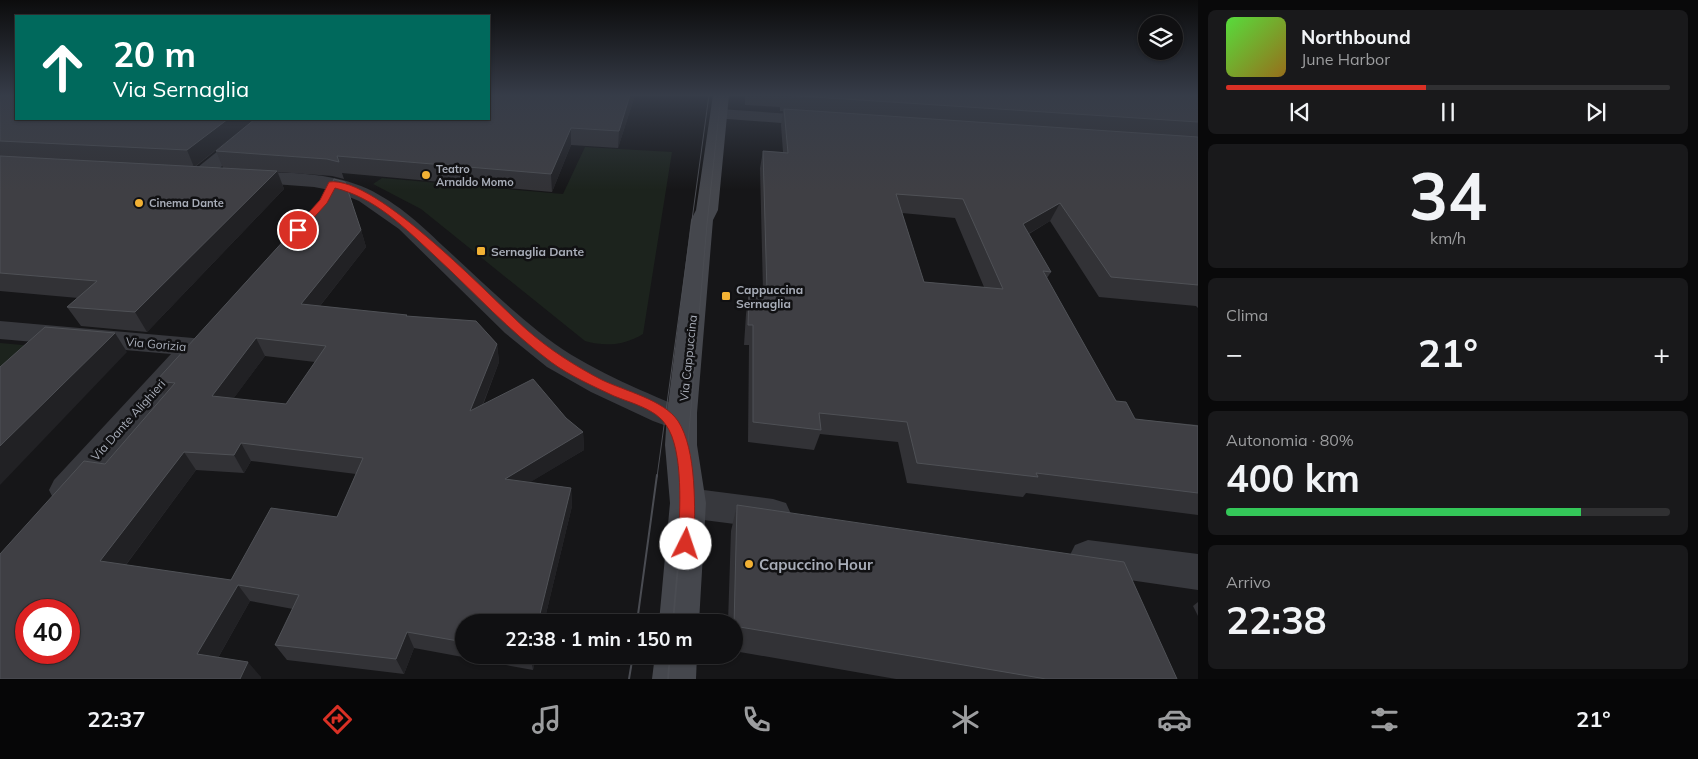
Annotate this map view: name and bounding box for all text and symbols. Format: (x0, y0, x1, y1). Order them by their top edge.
map controls (1138, 15, 1183, 60)
button: layers (1138, 15, 1183, 60)
text: Northbound (1301, 25, 1411, 49)
text: 20 m (113, 32, 196, 76)
icon: ahead (30, 35, 95, 100)
text: June Harbor (1301, 49, 1390, 69)
text: Via Sernaglia (113, 75, 249, 103)
icon: previous (1286, 98, 1314, 126)
icon: pause (1434, 98, 1462, 126)
icon: next (1582, 98, 1610, 126)
text: 34 (1409, 155, 1487, 236)
place label: Teatro Arnaldo Momo (436, 162, 514, 189)
marker: Teatro Arnaldo Momo (420, 169, 432, 181)
place label: Cinema Dante (149, 196, 224, 210)
marker: Cinema Dante (133, 197, 145, 209)
pin (277, 209, 319, 251)
icon: arrive (284, 216, 312, 244)
text: km/h (1430, 228, 1466, 248)
place label: Sernaglia Dante (491, 244, 584, 259)
marker: Sernaglia Dante (475, 245, 487, 257)
place label: Cappuccina Sernaglia (736, 282, 803, 311)
marker: Cappuccina Sernaglia (720, 290, 732, 302)
text: Clima (1226, 305, 1268, 325)
street label: Via Cappuccina (676, 314, 700, 402)
text: 21° (1418, 329, 1478, 377)
street label: Via Gorizia (125, 334, 187, 354)
text: − (1226, 336, 1243, 371)
text: + (1653, 336, 1670, 371)
street label: Via Dante Alighieri (88, 376, 168, 464)
text: Autonomia · 80% (1226, 430, 1354, 450)
text: 400 km (1226, 454, 1360, 502)
position arrow (659, 517, 711, 569)
place label: Capuccino Hour (759, 555, 873, 574)
marker: Capuccino Hour (743, 558, 755, 570)
text: Arrivo (1226, 572, 1271, 592)
text: 22:38 (1226, 596, 1327, 644)
speed limit sign: 40 (15, 599, 80, 664)
text: 22:38 · 1 min · 150 m (505, 627, 693, 651)
icon: directions (320, 702, 355, 737)
icon: music (529, 702, 564, 737)
icon: phone (739, 702, 774, 737)
icon: climate (948, 702, 983, 737)
icon: car (1157, 702, 1192, 737)
icon: filters (1367, 702, 1402, 737)
text: 22:37 (87, 705, 145, 733)
text: 21° (1576, 705, 1611, 733)

